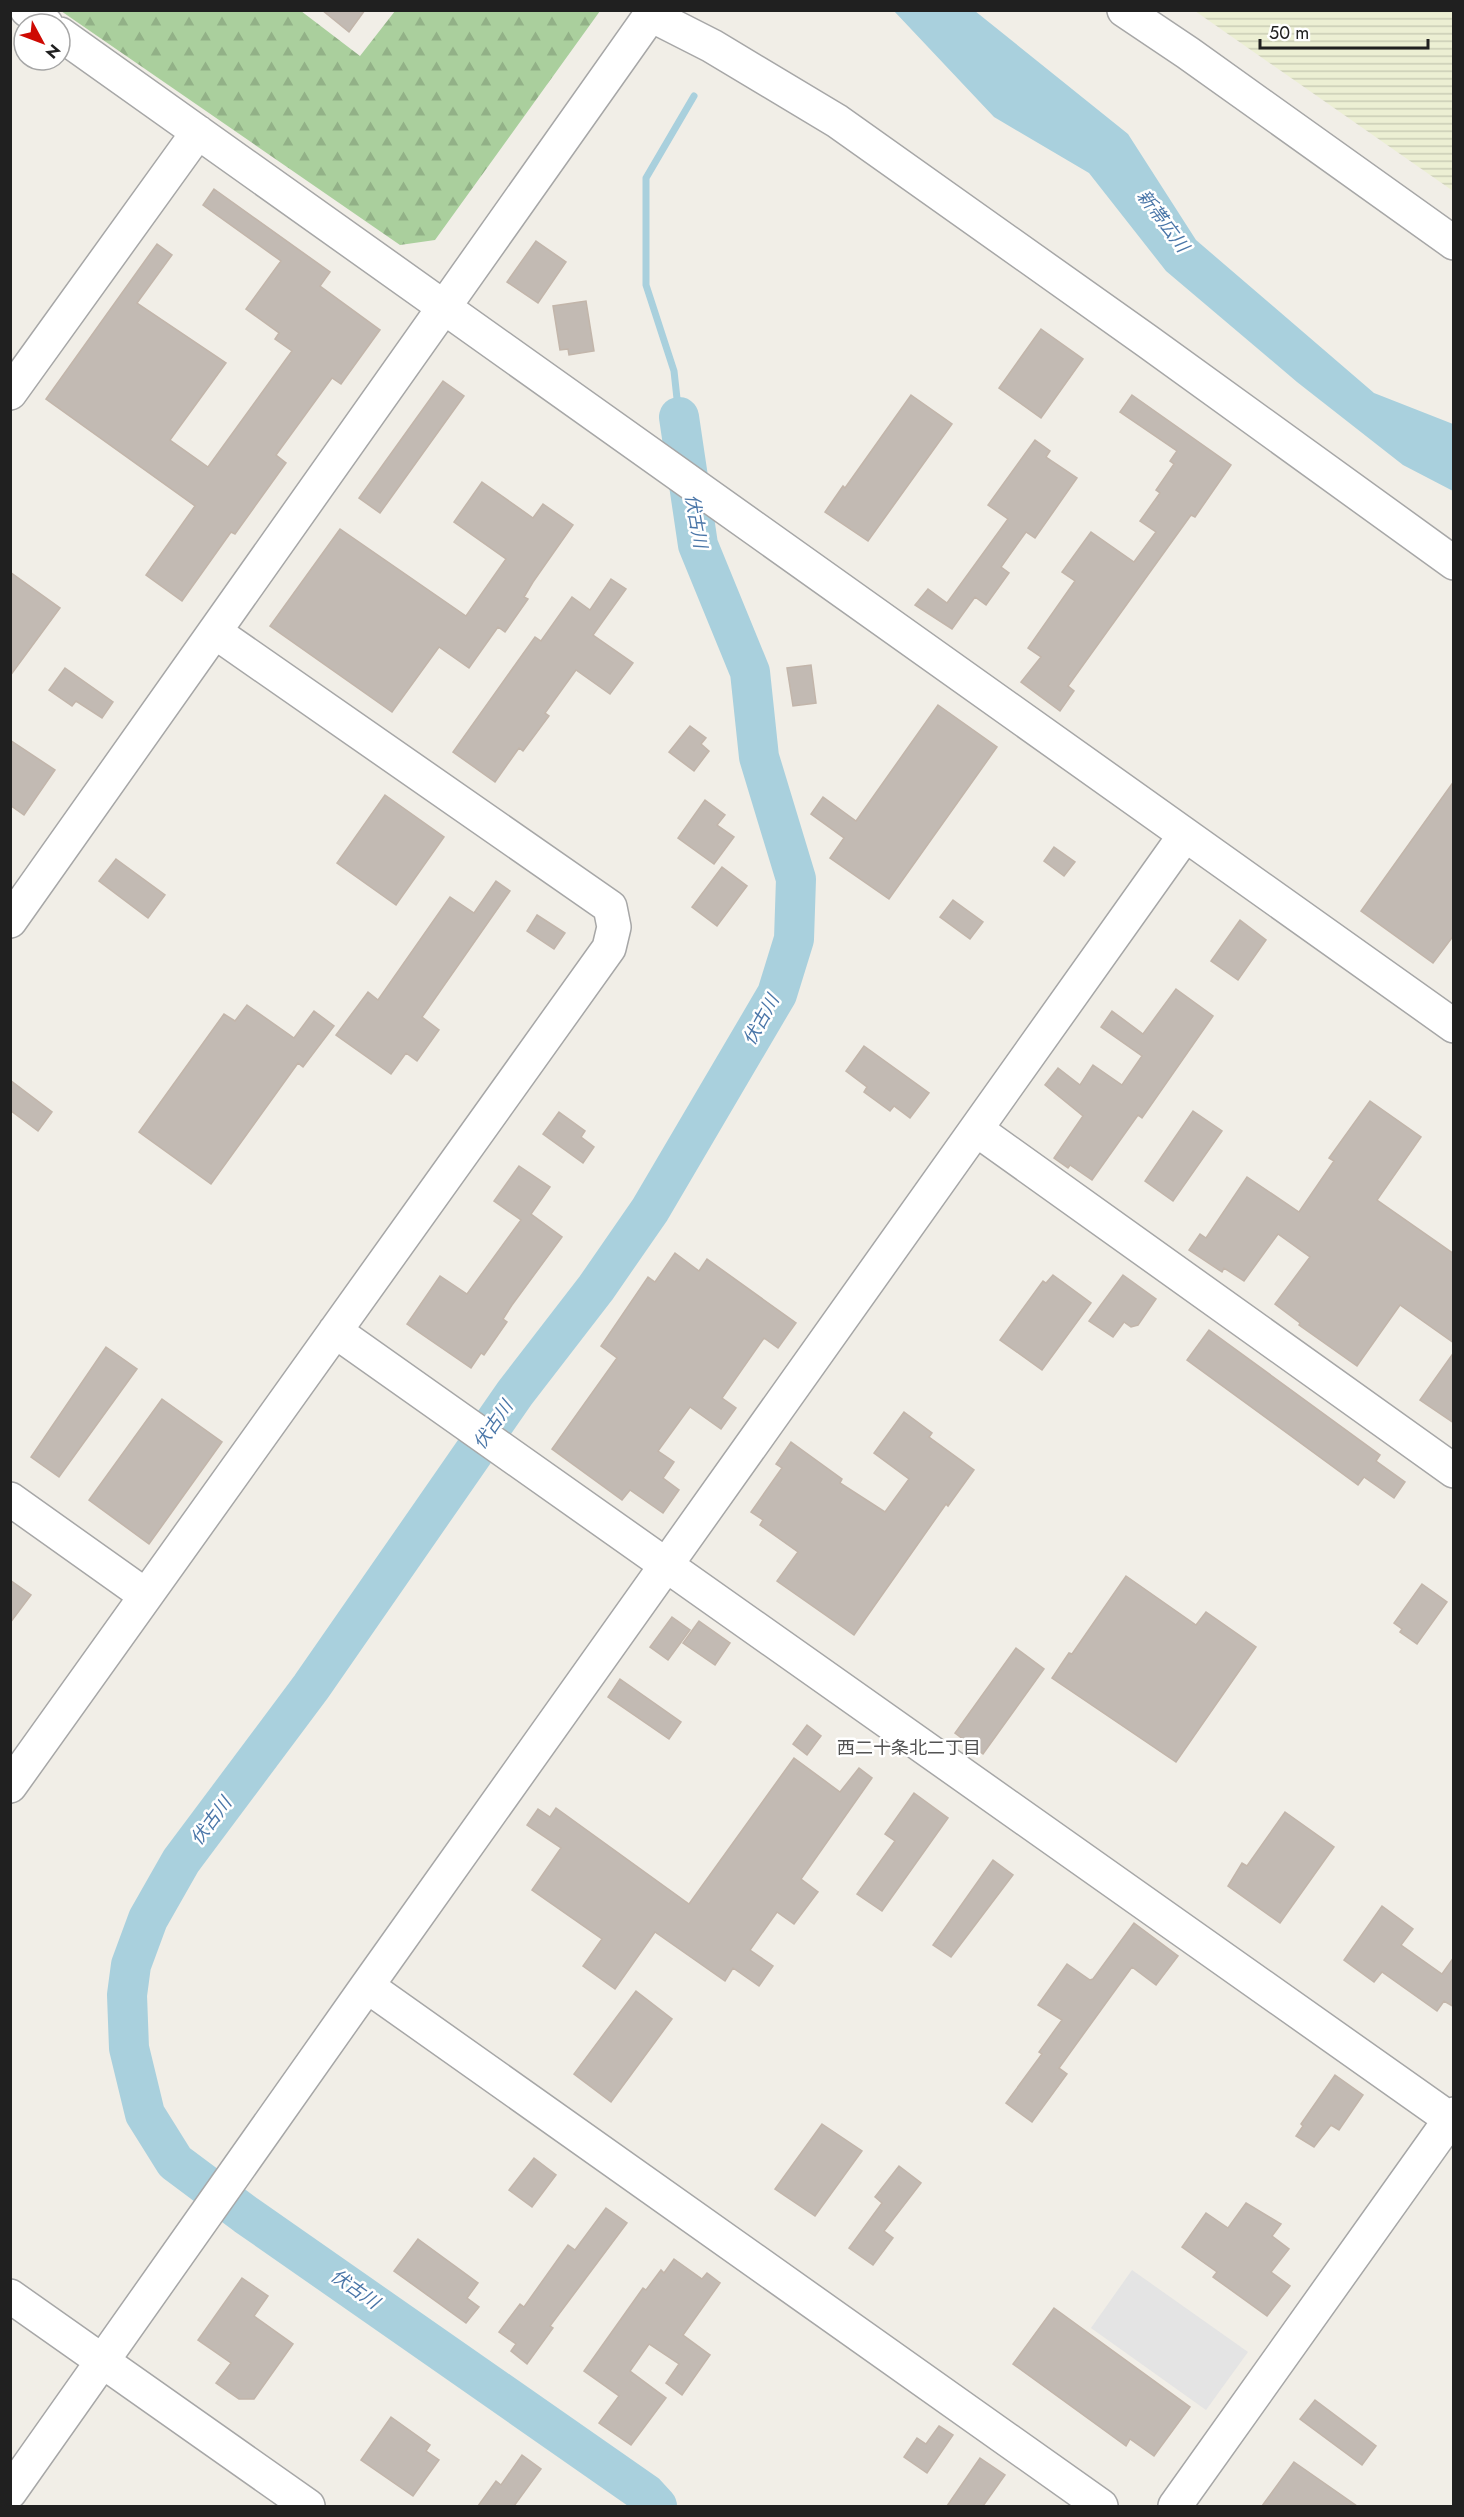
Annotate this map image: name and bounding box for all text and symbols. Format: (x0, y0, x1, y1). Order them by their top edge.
north arrow (12, 12, 72, 72)
scale bar (1260, 12, 1428, 50)
text: 50 m (1269, 20, 1309, 46)
text: N (40, 39, 66, 64)
water label: 新帯広川 (1131, 184, 1196, 259)
water label: 伏古川 (679, 492, 714, 552)
water label: 伏古川 (737, 988, 786, 1050)
water label: 伏古川 (467, 1394, 520, 1455)
district label: 西二十条北二丁目 (837, 1735, 981, 1761)
water label: 伏古川 (184, 1790, 239, 1850)
water label: 伏古川 (325, 2263, 386, 2316)

